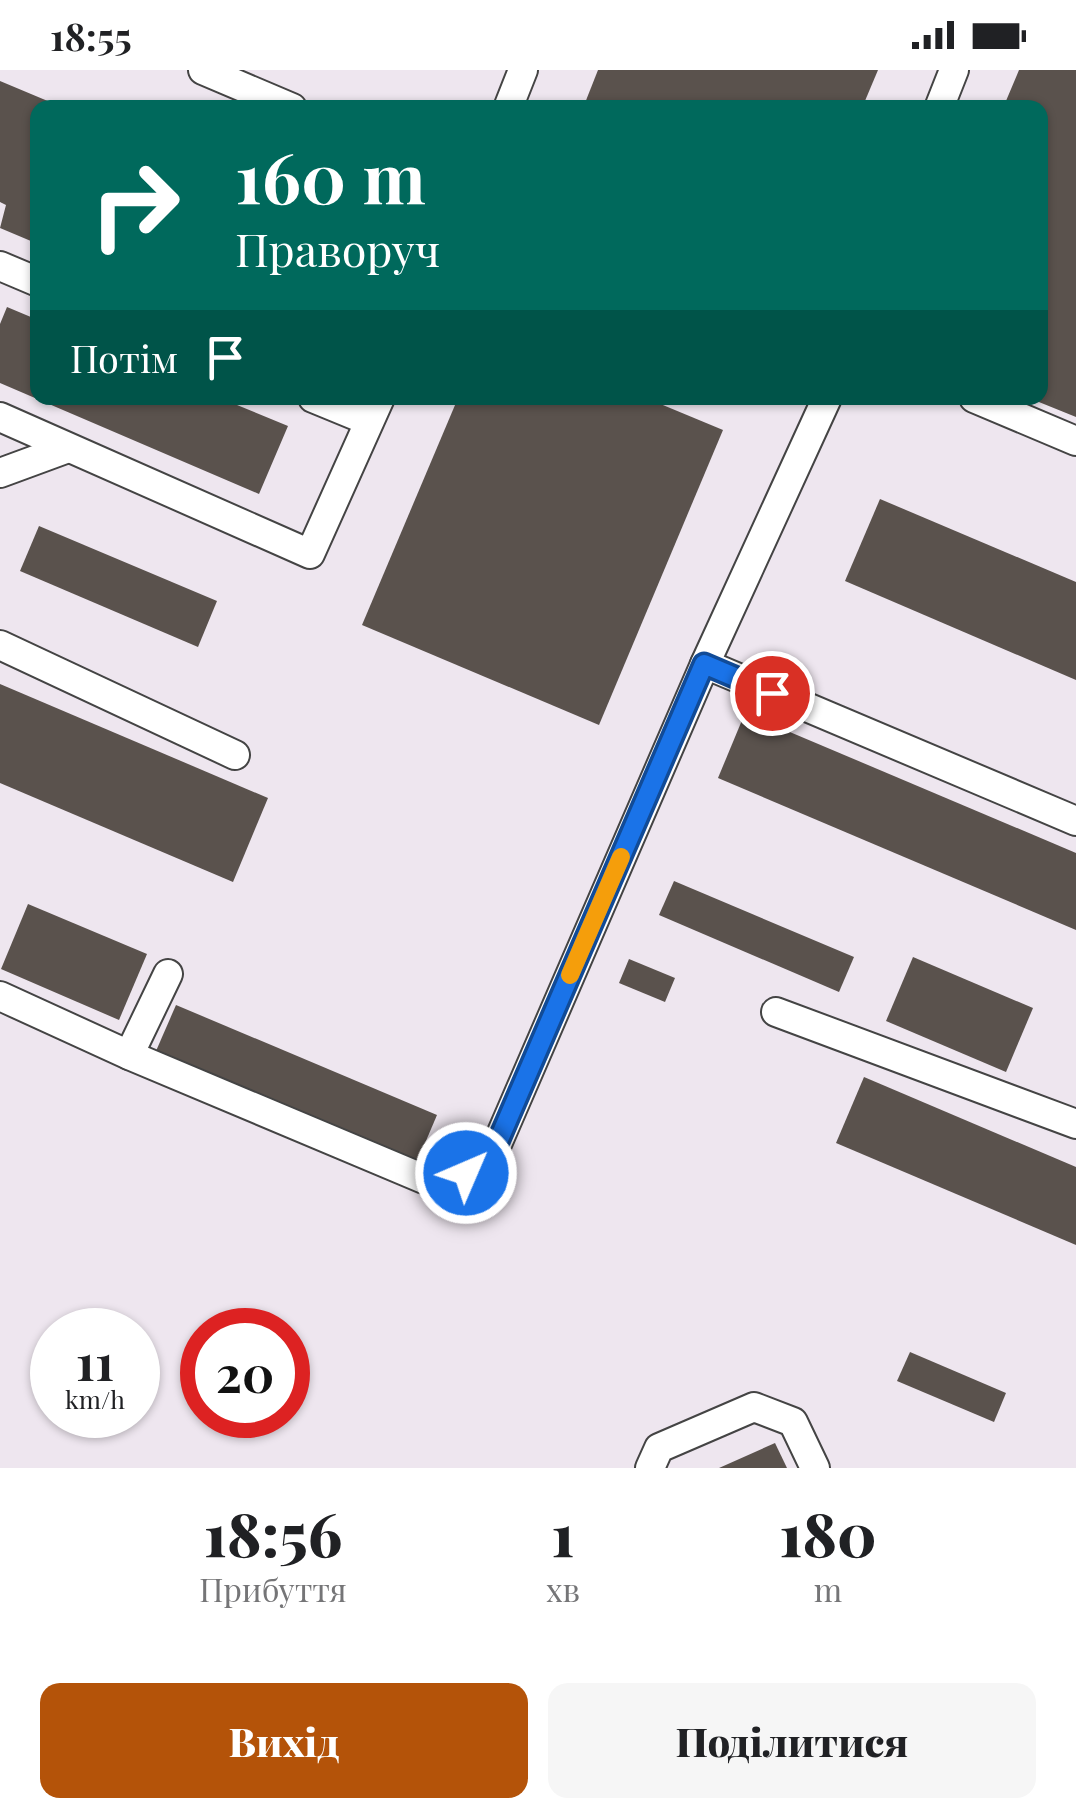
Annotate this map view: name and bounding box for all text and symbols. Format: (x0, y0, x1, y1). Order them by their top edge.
text: 18:55 (50, 10, 132, 61)
text: 160 m (235, 128, 426, 222)
icon: right (70, 140, 200, 270)
text: Праворуч (235, 218, 440, 278)
icon: arrive (198, 330, 253, 385)
text: Потім (70, 332, 178, 383)
pin (730, 651, 815, 736)
icon: arrive (745, 666, 800, 721)
position arrow (414, 1121, 518, 1225)
speed limit sign: 20 (180, 1308, 310, 1438)
text: 11 (76, 1327, 114, 1394)
text: km/h (65, 1382, 125, 1415)
text: 18:56 (204, 1492, 342, 1572)
text: 1 (551, 1492, 575, 1572)
text: 180 (779, 1492, 877, 1572)
text: Прибуття (199, 1567, 347, 1610)
text: хв (546, 1567, 580, 1610)
text: m (814, 1567, 842, 1610)
button: Вихід (40, 1683, 528, 1798)
button: Поділитися (548, 1683, 1036, 1798)

